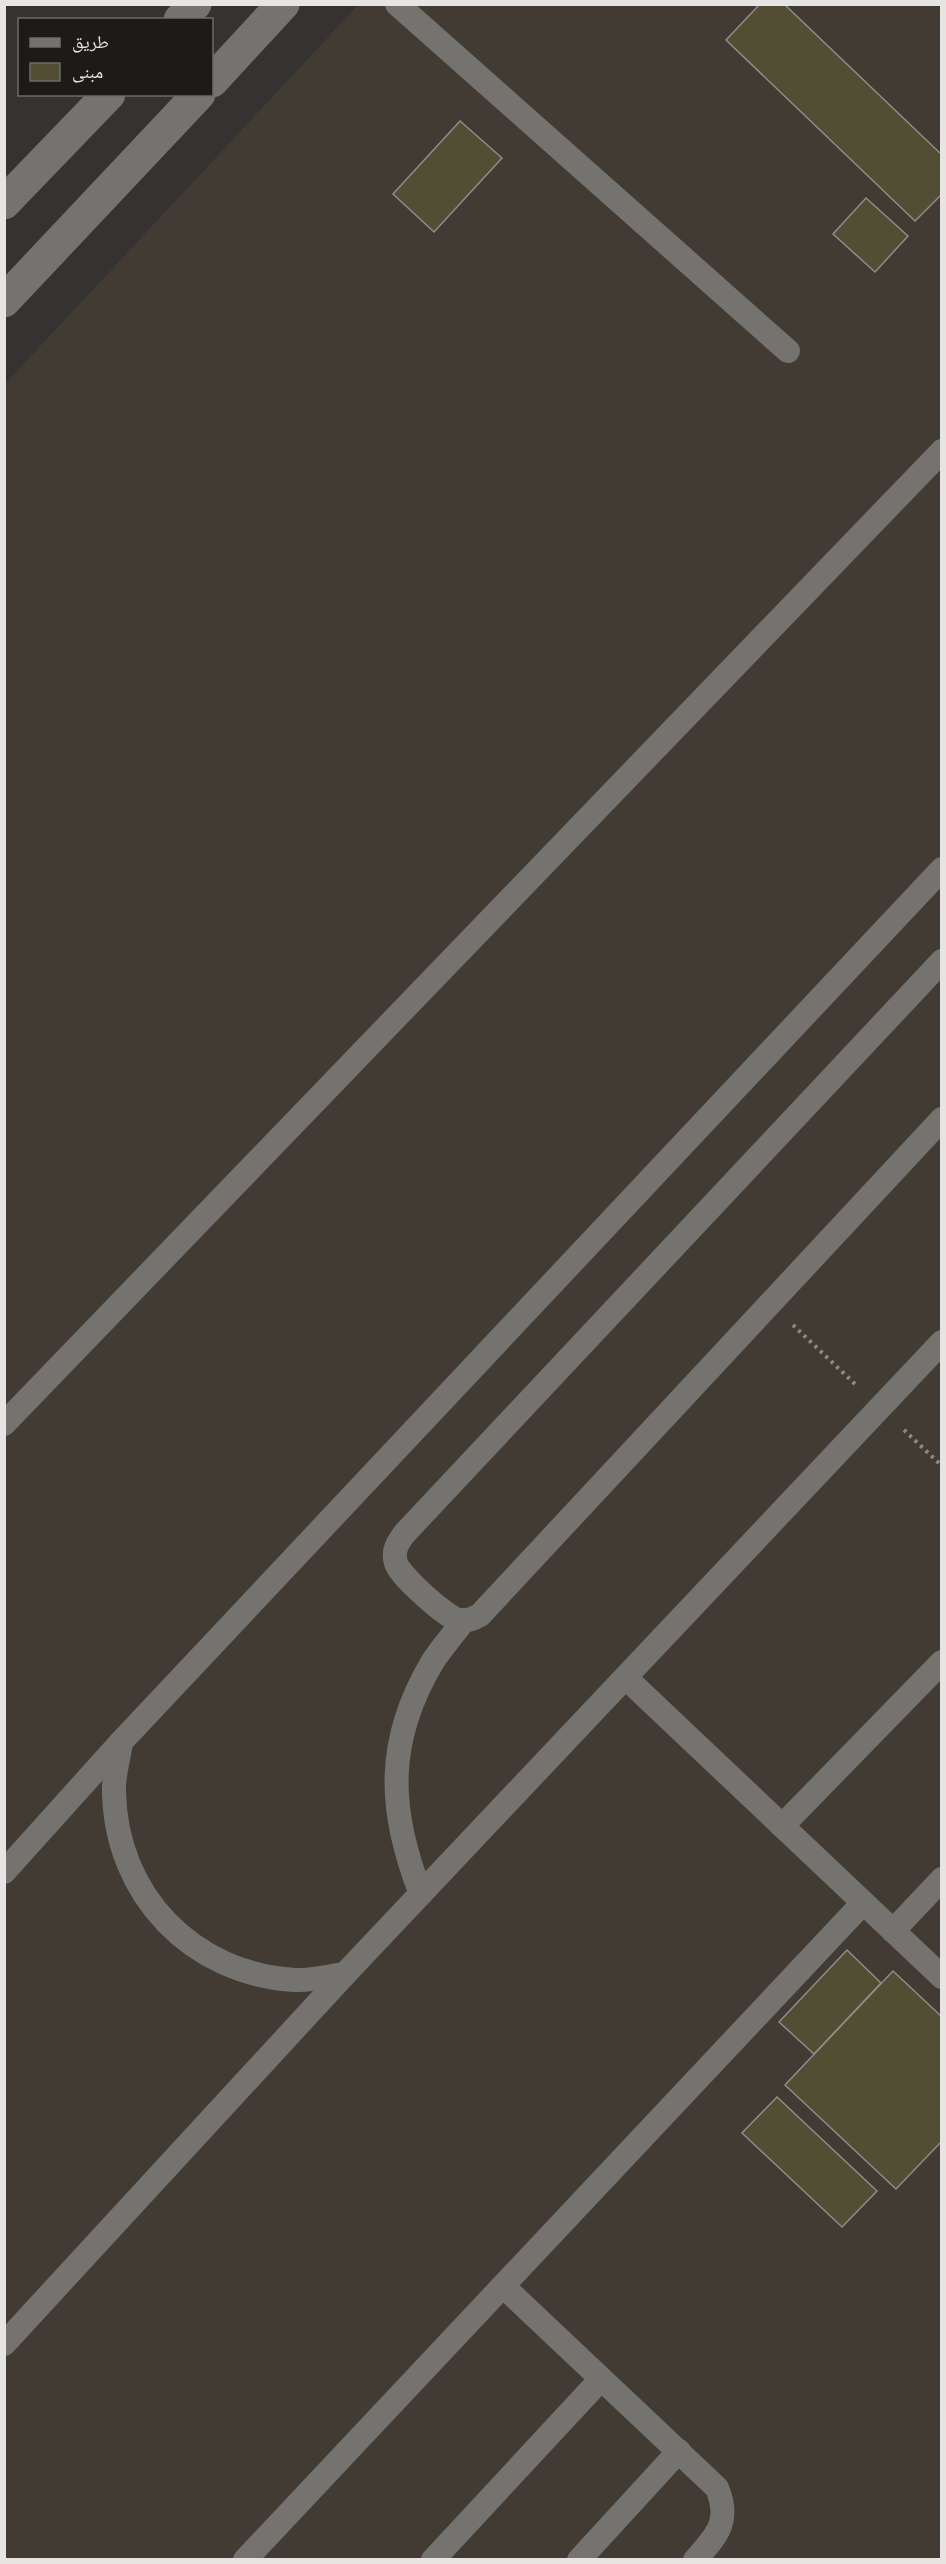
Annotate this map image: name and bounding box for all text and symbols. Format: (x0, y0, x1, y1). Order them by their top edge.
legend (18, 18, 213, 96)
text: طريق (72, 29, 109, 53)
text: مبنى (72, 59, 103, 83)

